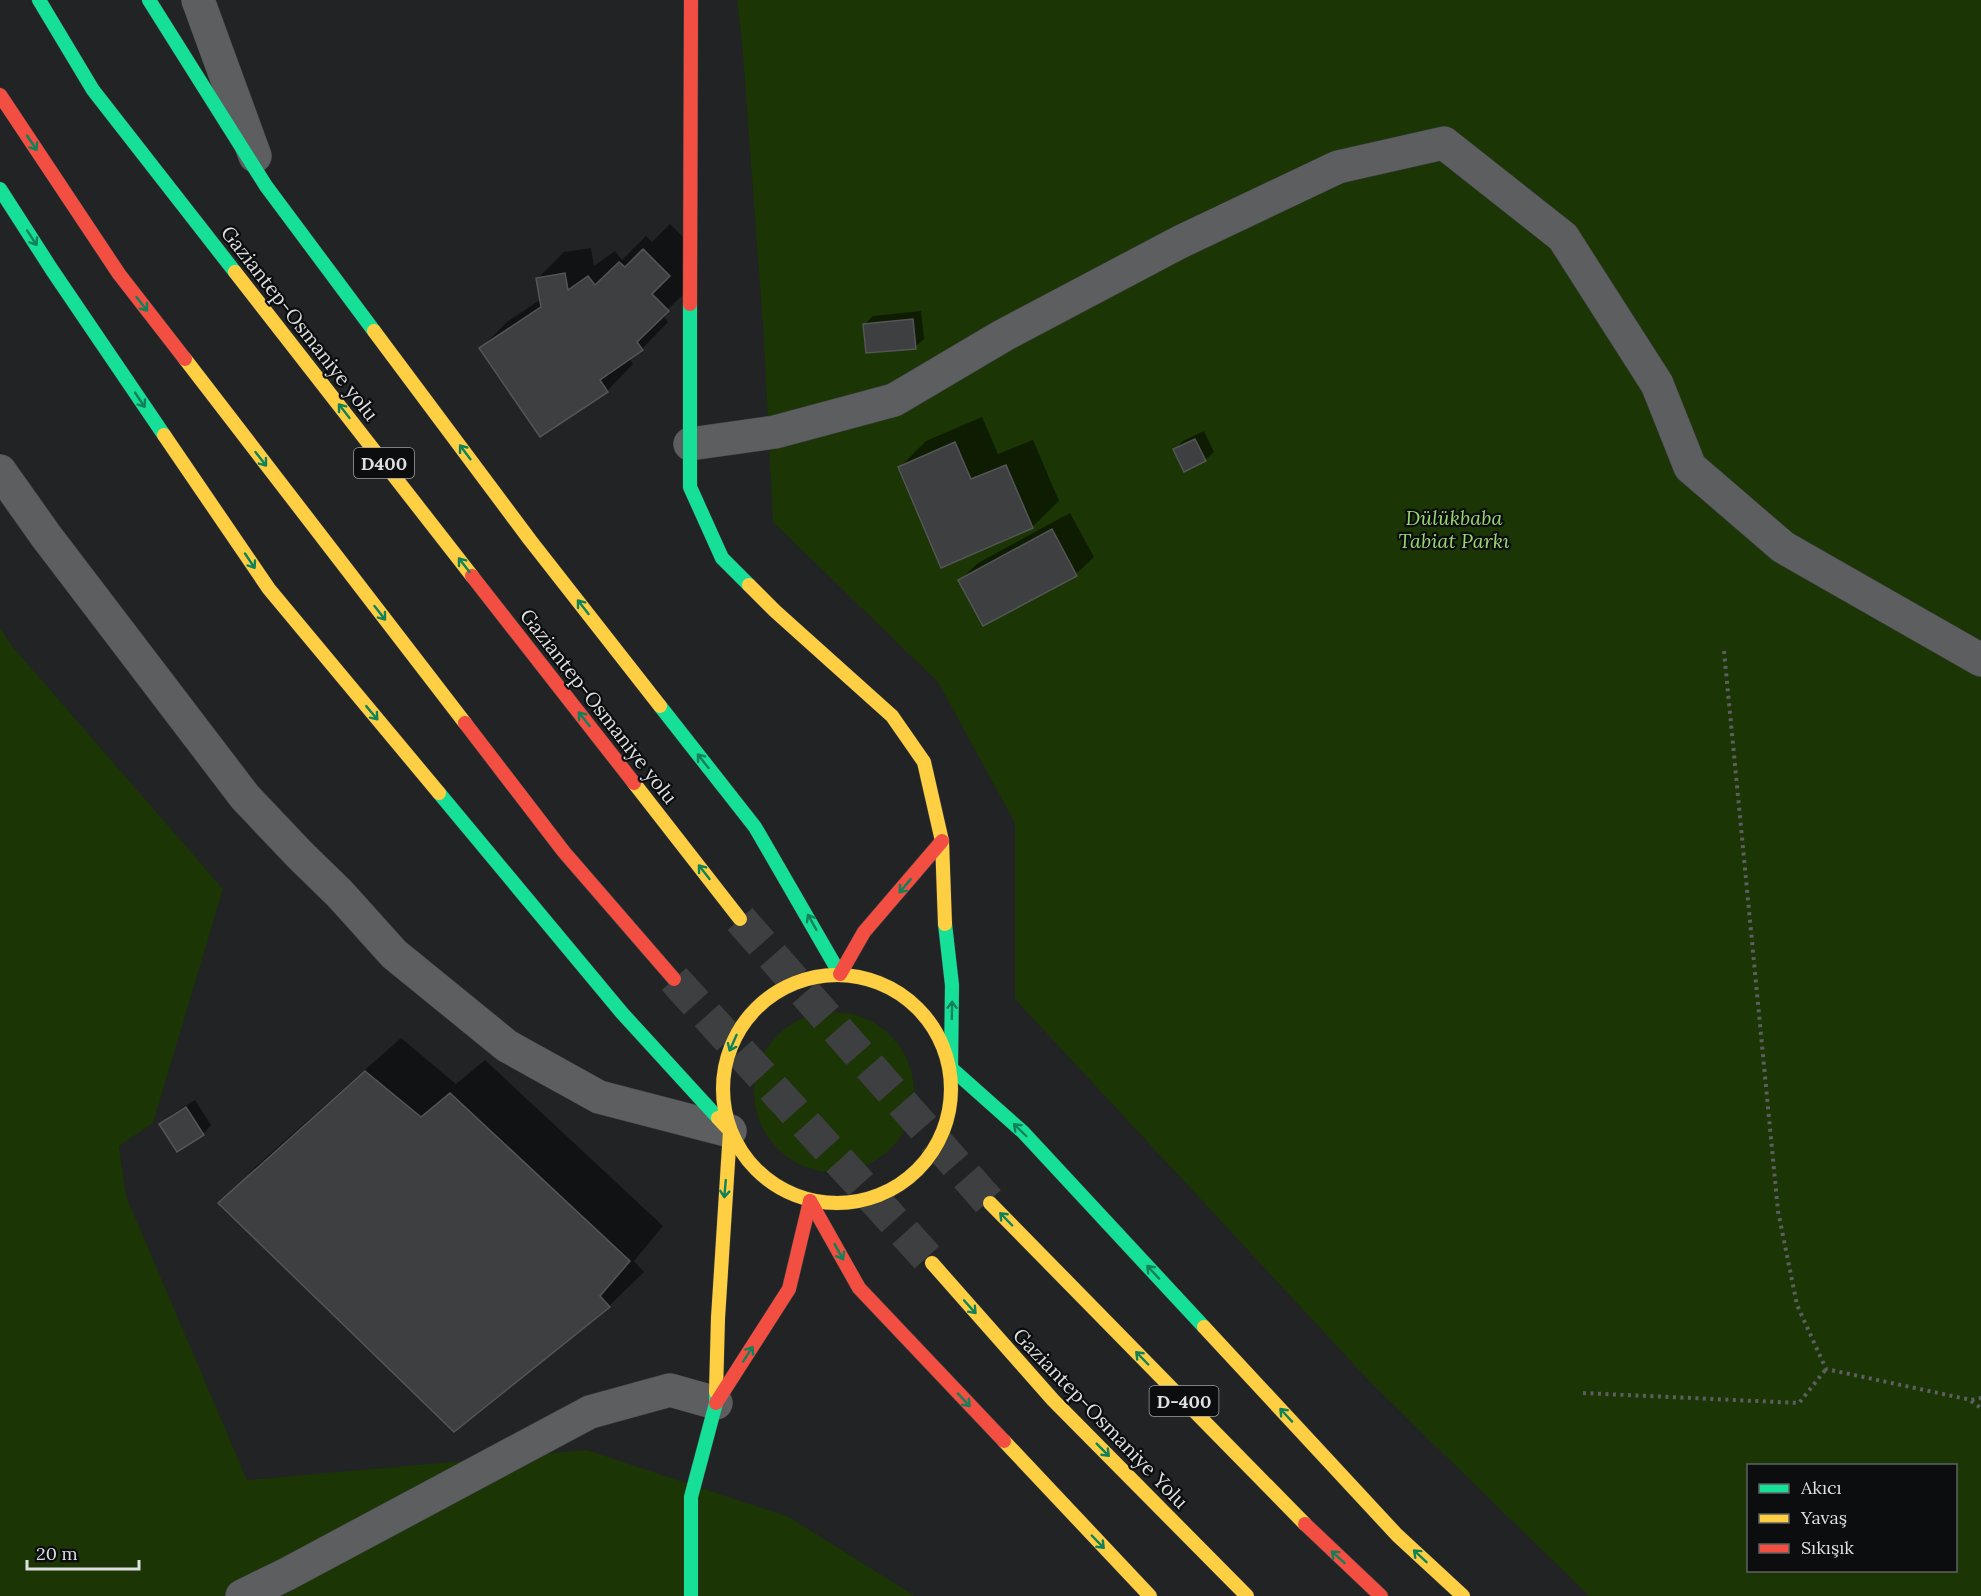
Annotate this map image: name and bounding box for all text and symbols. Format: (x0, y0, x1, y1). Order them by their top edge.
one-way arrow (26, 135, 39, 152)
street label: Gaziantep-Osmaniye yolu (216, 220, 384, 426)
one-way arrow (26, 229, 38, 246)
one-way arrow (136, 296, 149, 312)
one-way arrow (134, 391, 147, 408)
one-way arrow (337, 403, 350, 419)
one-way arrow (459, 445, 471, 461)
road number: D400 (354, 448, 414, 478)
one-way arrow (255, 450, 268, 466)
park label: Dülükbaba Tabiat Parkı (1398, 505, 1510, 553)
one-way arrow (244, 552, 256, 569)
one-way arrow (457, 557, 470, 573)
one-way arrow (577, 599, 590, 615)
street label: Gaziantep-Osmaniye yolu (515, 603, 683, 809)
one-way arrow (374, 605, 387, 621)
one-way arrow (365, 705, 379, 720)
one-way arrow (577, 711, 590, 727)
one-way arrow (697, 753, 710, 769)
one-way arrow (697, 865, 710, 881)
one-way arrow (898, 878, 911, 894)
one-way arrow (805, 914, 817, 931)
one-way arrow (946, 1000, 958, 1020)
one-way arrow (727, 1033, 738, 1051)
one-way arrow (1013, 1123, 1028, 1137)
one-way arrow (719, 1178, 730, 1198)
one-way arrow (999, 1211, 1013, 1226)
one-way arrow (833, 1243, 845, 1260)
one-way arrow (1146, 1265, 1160, 1280)
one-way arrow (963, 1299, 977, 1314)
street label: Gaziantep-Osmaniye Yolu (1008, 1322, 1194, 1514)
one-way arrow (742, 1346, 754, 1363)
one-way arrow (1135, 1350, 1150, 1365)
road number: D-400 (1150, 1386, 1218, 1416)
one-way arrow (957, 1392, 971, 1407)
one-way arrow (1279, 1408, 1293, 1423)
one-way arrow (1095, 1443, 1110, 1458)
legend (1747, 1464, 1957, 1572)
text: Akıcı (1800, 1476, 1842, 1499)
text: Yavaş (1800, 1506, 1847, 1529)
scale bar (27, 1533, 140, 1571)
one-way arrow (1091, 1534, 1105, 1549)
text: Sıkışık (1801, 1536, 1854, 1559)
text: 20 m (36, 1542, 78, 1565)
one-way arrow (1413, 1549, 1428, 1563)
one-way arrow (1331, 1550, 1346, 1564)

